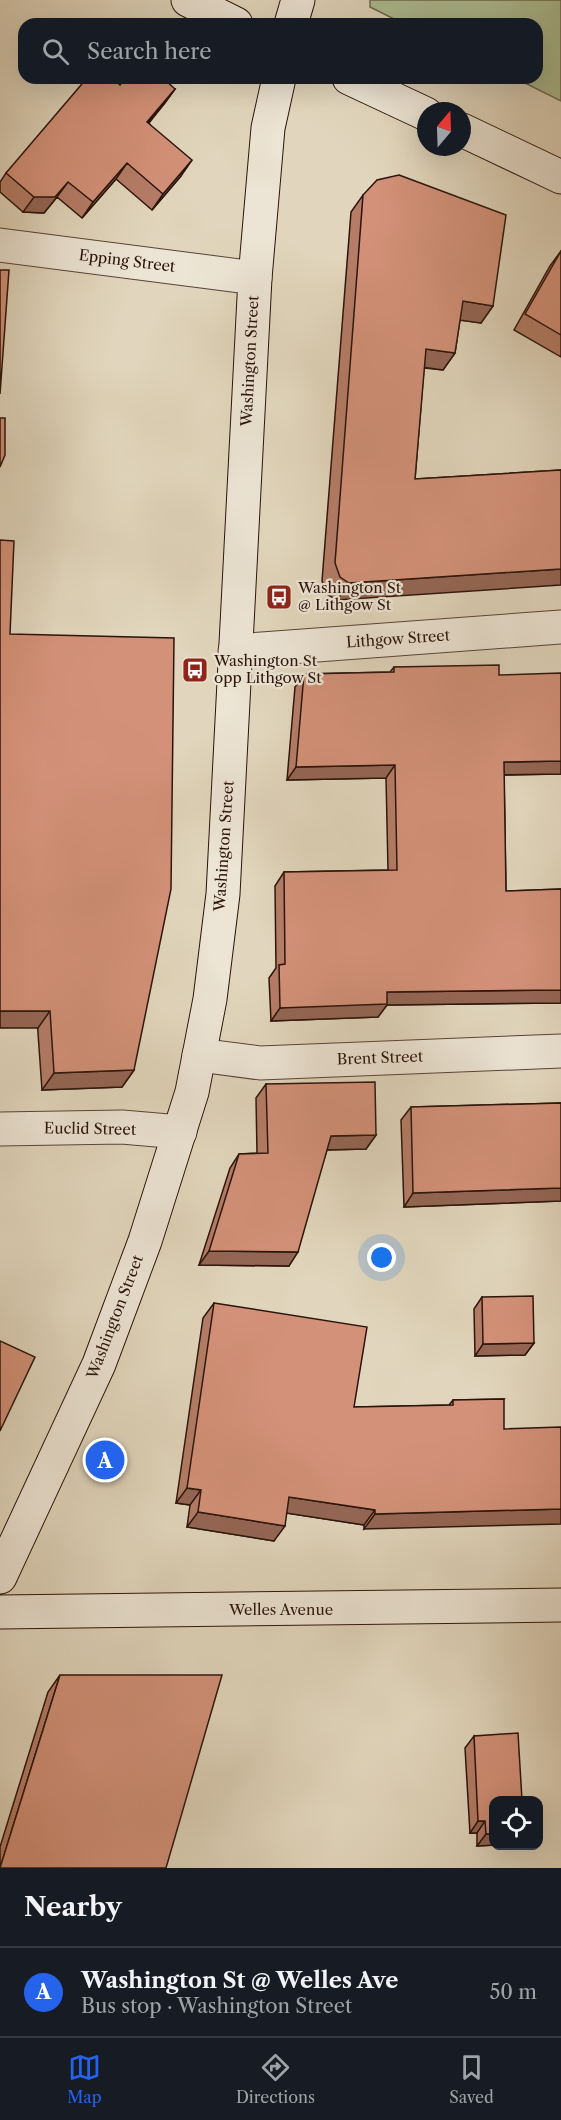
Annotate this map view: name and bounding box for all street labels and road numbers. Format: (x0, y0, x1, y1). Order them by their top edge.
street label: Epping Street (78, 245, 177, 276)
street label: Washington Street (237, 294, 262, 428)
street label: Lithgow Street (345, 625, 451, 652)
street label: Washington Street (209, 779, 238, 913)
street label: Brent Street (337, 1046, 424, 1068)
street label: Euclid Street (44, 1118, 137, 1139)
street label: Washington Street (82, 1252, 147, 1382)
street label: Welles Avenue (228, 1600, 333, 1619)

